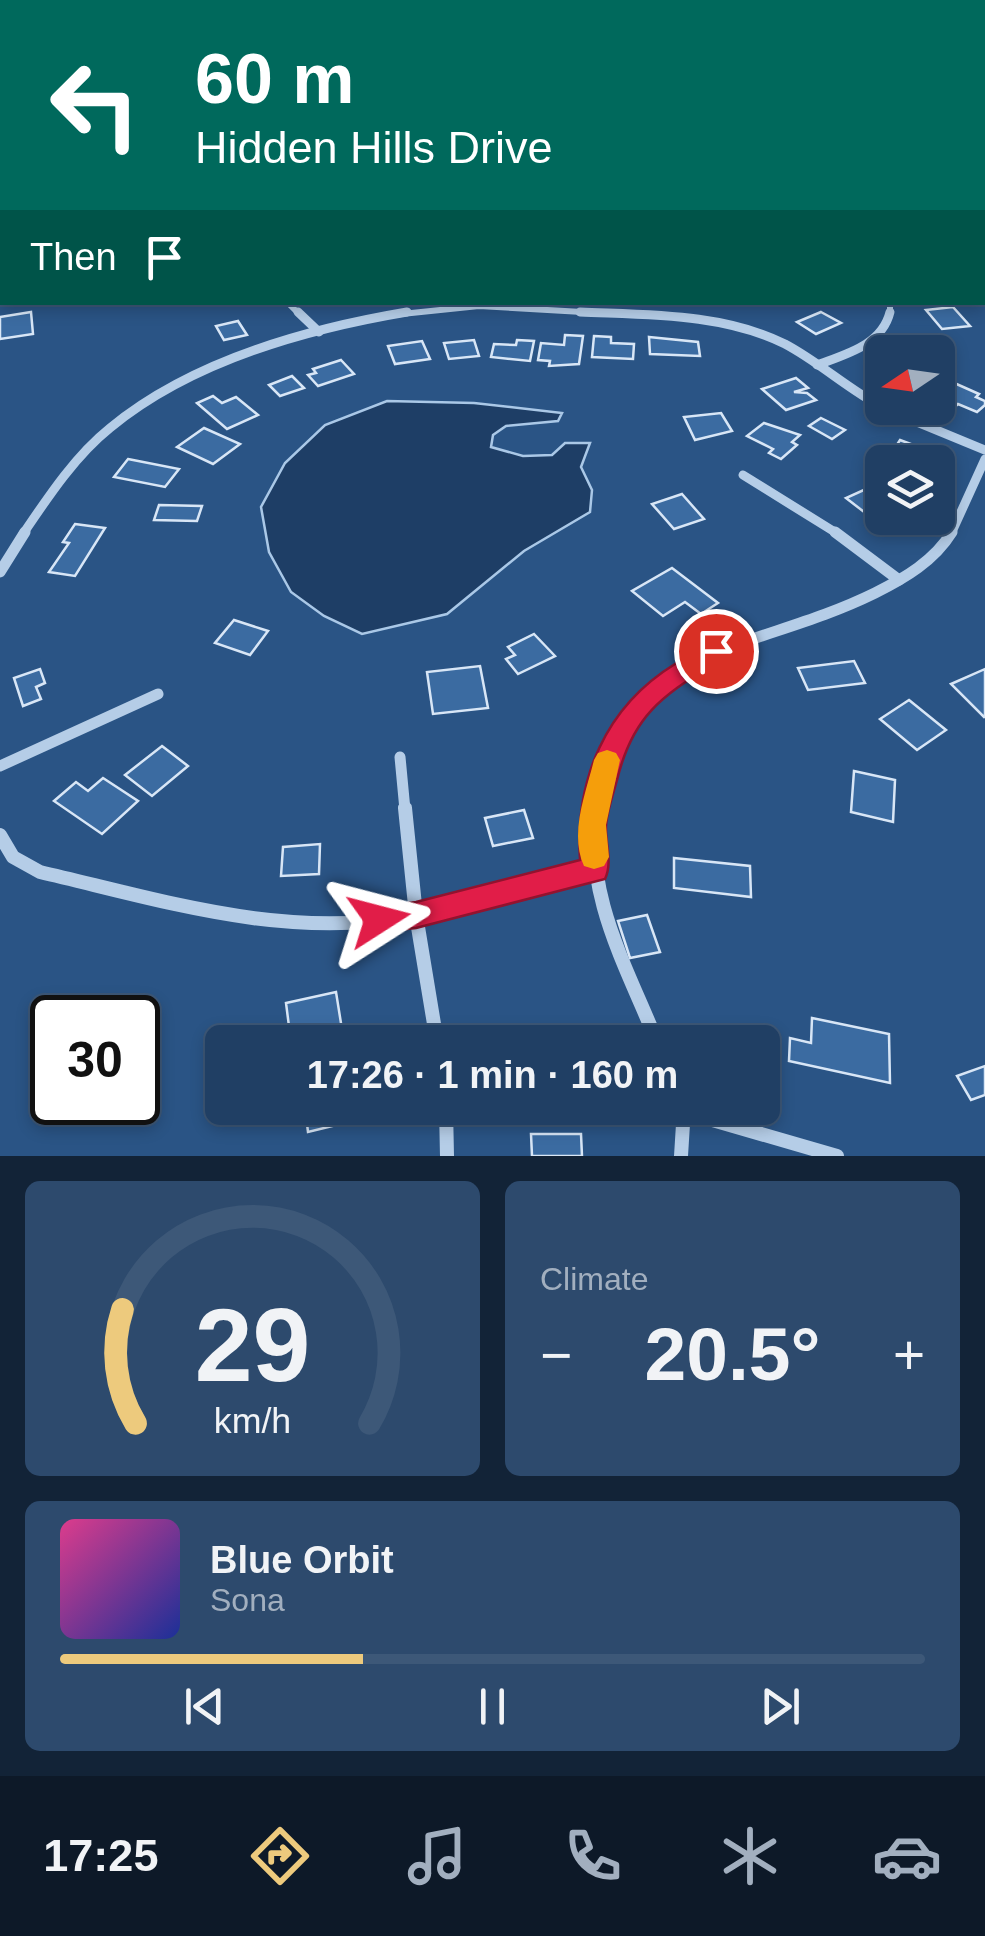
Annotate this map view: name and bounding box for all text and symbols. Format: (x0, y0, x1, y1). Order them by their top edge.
icon: left (30, 40, 160, 170)
text: 60 m (195, 40, 355, 118)
text: Hidden Hills Drive (195, 122, 553, 173)
icon: arrive (137, 230, 192, 285)
text: Then (30, 236, 117, 278)
north arrow (865, 335, 955, 425)
map controls (865, 335, 955, 535)
button: layers (865, 445, 955, 535)
pin (674, 609, 759, 694)
icon: arrive (689, 624, 744, 679)
position arrow (327, 867, 431, 971)
speed limit sign: 30 (30, 995, 160, 1125)
text: 17:26 · 1 min · 160 m (307, 1054, 678, 1096)
text: Climate (540, 1261, 648, 1297)
text: 29 (195, 1287, 310, 1403)
text: 20.5° (645, 1312, 820, 1396)
text: − (540, 1324, 572, 1386)
text: + (893, 1324, 925, 1386)
text: km/h (214, 1401, 291, 1441)
text: Blue Orbit (210, 1539, 394, 1581)
text: Sona (210, 1582, 285, 1618)
icon: previous (177, 1679, 232, 1734)
icon: pause (465, 1679, 520, 1734)
icon: next (753, 1679, 808, 1734)
icon: directions (245, 1821, 315, 1891)
icon: music (402, 1821, 472, 1891)
icon: phone (558, 1821, 628, 1891)
icon: climate (715, 1821, 785, 1891)
icon: car (872, 1821, 942, 1891)
text: 17:25 (43, 1830, 158, 1881)

